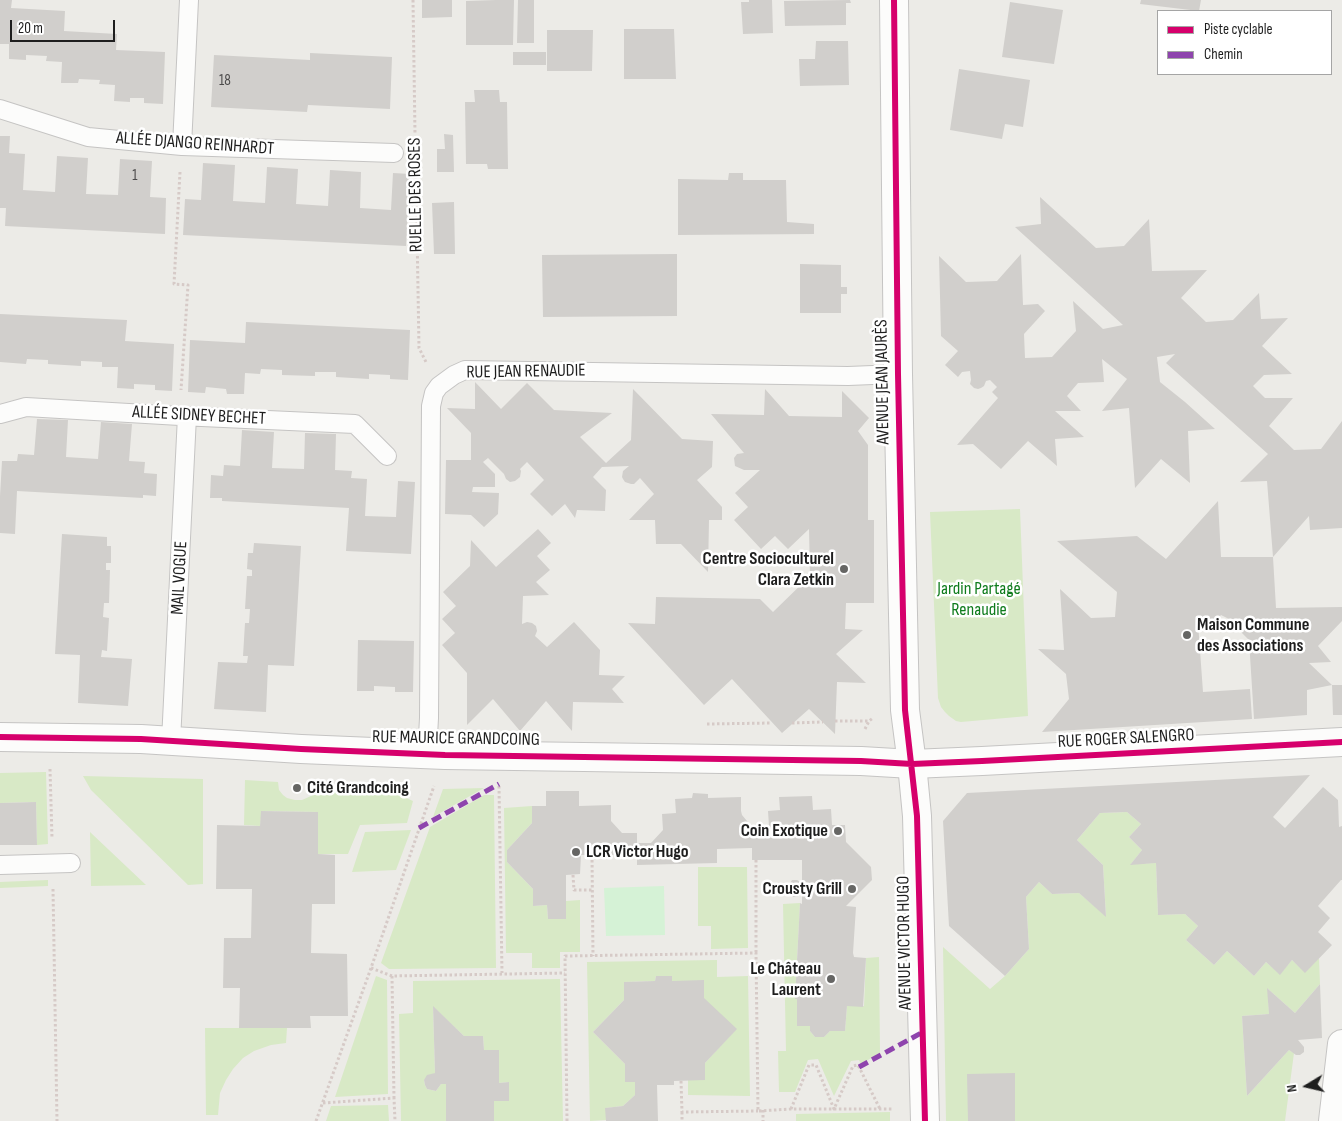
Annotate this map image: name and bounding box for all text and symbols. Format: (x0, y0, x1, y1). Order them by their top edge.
scale bar (12, 10, 118, 42)
legend (1157, 10, 1332, 75)
text: 20 m (18, 19, 43, 38)
text: Piste cyclable (1204, 20, 1273, 39)
text: Chemin (1204, 45, 1243, 64)
house number: 18 (219, 72, 231, 90)
street label: ALLÉE DJANGO REINHARDT (115, 128, 275, 160)
street label: RUELLE DES ROSES (404, 137, 428, 253)
house number: 1 (132, 167, 138, 185)
street label: AVENUE JEAN JAURÈS (871, 319, 895, 445)
street label: RUE JEAN RENAUDIE (466, 360, 586, 384)
street label: ALLÉE SIDNEY BECHET (132, 402, 266, 430)
street label: MAIL VOGUE (167, 541, 193, 615)
place label: Centre Socioculturel Clara Zetkin (703, 548, 834, 590)
marker: Centre Socioculturel Clara Zetkin (838, 563, 850, 575)
park label: Jardin Partagé Renaudie (937, 578, 1021, 620)
place label: Maison Commune des Associations (1197, 614, 1309, 656)
marker: Maison Commune des Associations (1181, 629, 1193, 641)
street label: RUE ROGER SALENGRO (1057, 725, 1195, 753)
street label: RUE MAURICE GRANDCOING (372, 727, 540, 751)
place label: Cité Grandcoing (307, 777, 409, 799)
marker: Cité Grandcoing (291, 782, 303, 794)
place label: Coin Exotique (741, 820, 828, 842)
marker: Coin Exotique (832, 825, 844, 837)
place label: LCR Victor Hugo (586, 841, 689, 863)
marker: LCR Victor Hugo (570, 846, 582, 858)
street label: AVENUE VICTOR HUGO (893, 876, 917, 1010)
place label: Crousty Grill (762, 878, 842, 900)
marker: Crousty Grill (846, 883, 858, 895)
place label: Le Château Laurent (750, 958, 821, 1001)
marker: Le Château Laurent (825, 973, 837, 985)
north arrow (1282, 1061, 1332, 1111)
text: N (1283, 1083, 1301, 1093)

